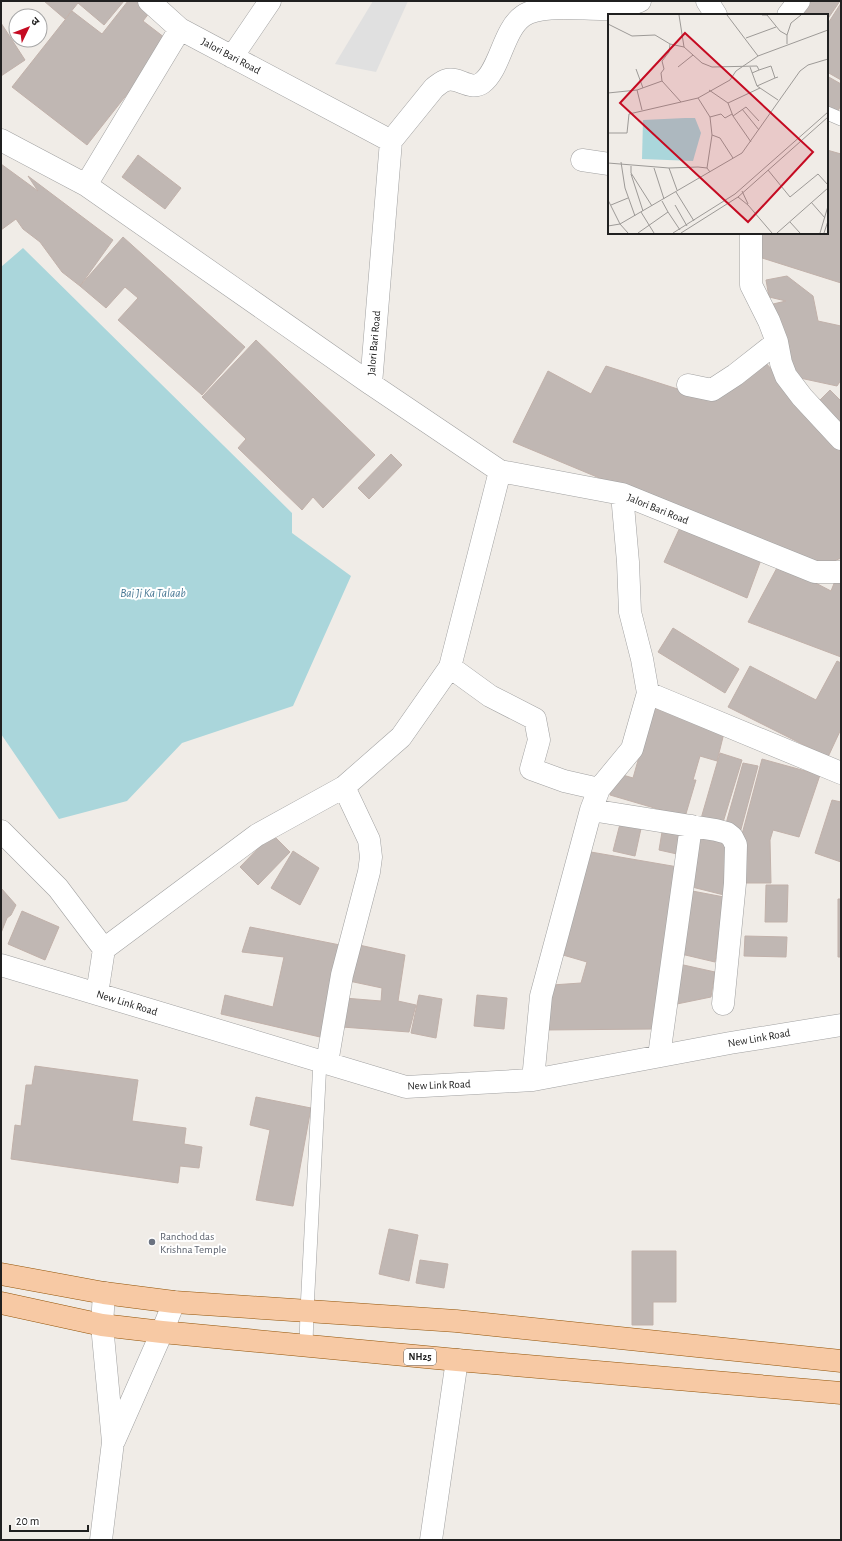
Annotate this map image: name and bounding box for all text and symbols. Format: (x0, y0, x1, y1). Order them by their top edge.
north arrow (8, 8, 48, 48)
inset map (608, 14, 828, 234)
text: उ (29, 15, 42, 28)
street label: Jalori Bari Road (200, 36, 263, 76)
street label: Jalori Bari Road (366, 310, 382, 376)
street label: Jalori Bari Road (626, 492, 691, 526)
water label: Bai Ji Ka Talaab (120, 587, 186, 599)
street label: New Link Road (95, 988, 159, 1018)
street label: New Link Road (727, 1027, 791, 1049)
street label: New Link Road (407, 1078, 471, 1092)
place label: Ranchod das Krishna Temple (160, 1231, 226, 1255)
marker: Ranchod das Krishna Temple (147, 1237, 157, 1247)
road number: NH25 (404, 1349, 436, 1365)
scale bar (10, 1507, 88, 1533)
text: 20 m (16, 1515, 39, 1527)

